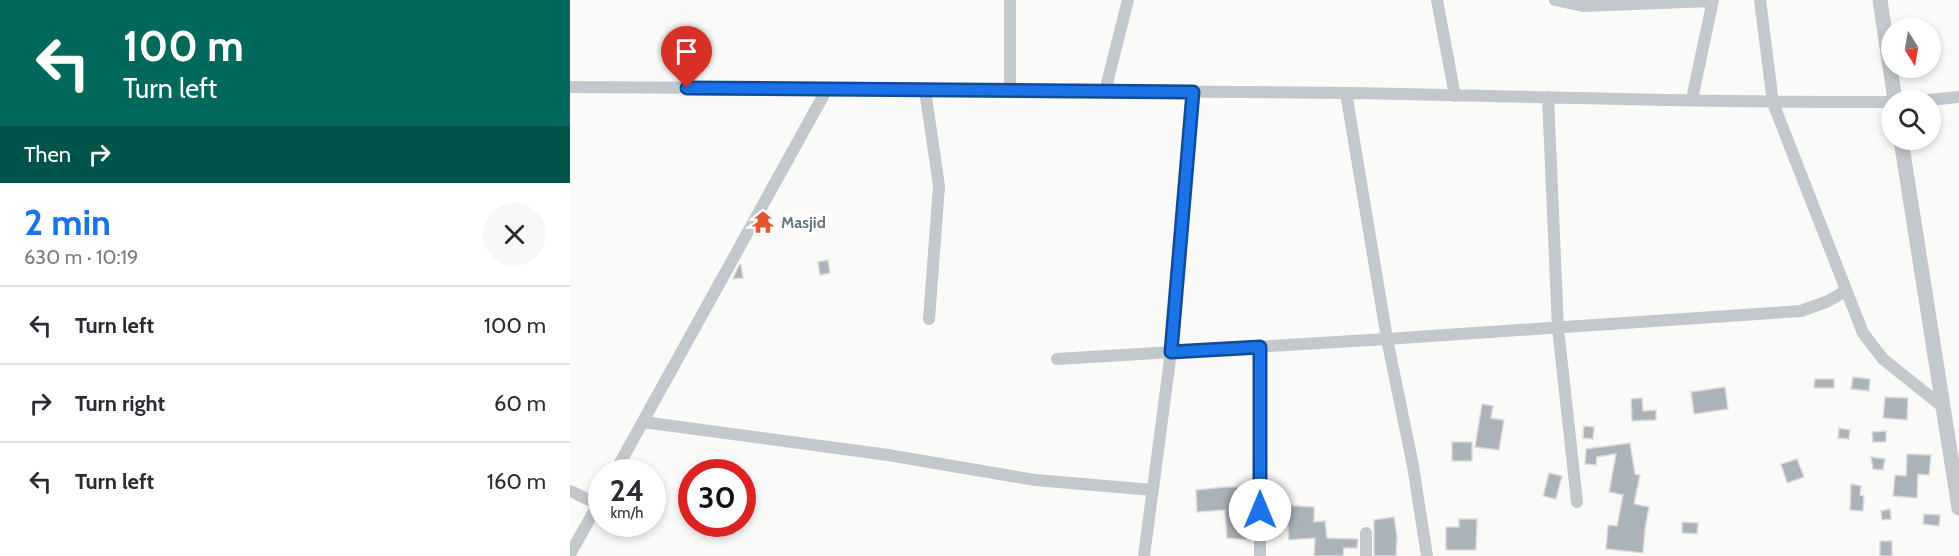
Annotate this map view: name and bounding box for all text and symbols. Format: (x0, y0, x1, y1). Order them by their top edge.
north arrow (1881, 18, 1941, 78)
map controls (1881, 18, 1941, 150)
text: 100 m (123, 20, 244, 72)
icon: left (24, 24, 102, 102)
pin (661, 26, 712, 88)
icon: arrive (670, 35, 703, 68)
text: Turn left (123, 72, 217, 105)
button: search (1881, 90, 1941, 150)
icon: right (83, 138, 116, 171)
text: Then (24, 141, 71, 168)
text: 2 min (24, 200, 111, 244)
button: close (483, 203, 546, 266)
temple icon: Masjid (750, 209, 776, 235)
place label: Masjid (781, 213, 826, 232)
text: 630 m · 10:19 (24, 245, 138, 269)
icon: left (24, 309, 57, 342)
text: Turn left (75, 312, 154, 339)
text: 100 m (484, 312, 546, 339)
icon: right (24, 387, 57, 420)
text: Turn right (75, 390, 165, 417)
text: 60 m (494, 390, 546, 417)
speed limit sign: 30 (678, 459, 756, 537)
icon: left (24, 465, 57, 498)
text: Turn left (75, 468, 154, 495)
text: 160 m (487, 468, 546, 495)
text: 24 (610, 472, 644, 509)
position arrow (1228, 478, 1292, 542)
text: km/h (611, 504, 643, 522)

